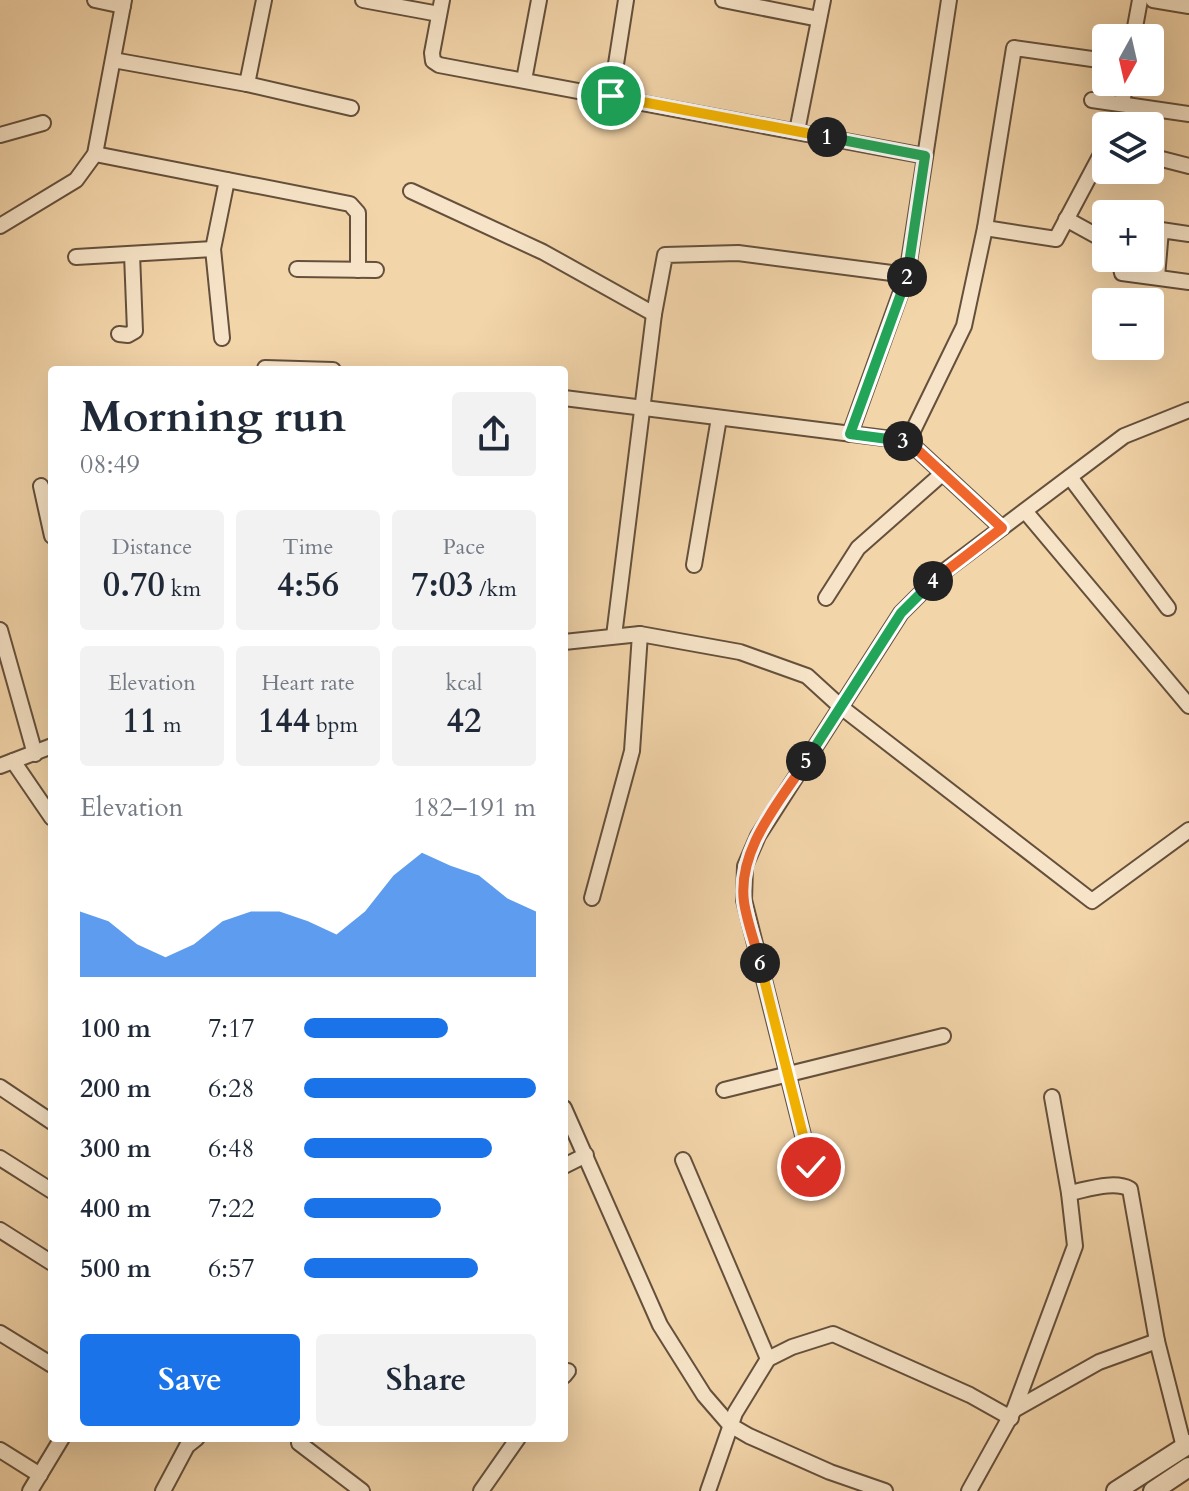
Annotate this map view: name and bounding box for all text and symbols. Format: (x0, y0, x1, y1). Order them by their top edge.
north arrow (1092, 24, 1164, 96)
map controls (1092, 24, 1164, 360)
pin (577, 62, 645, 130)
icon: arrive (589, 74, 633, 118)
button: layers (1092, 112, 1164, 184)
pin: 1 (807, 117, 847, 157)
text: 1 (821, 122, 833, 152)
button: + (1092, 200, 1164, 272)
pin: 2 (887, 257, 927, 297)
text: 2 (901, 262, 913, 292)
button: − (1092, 288, 1164, 360)
text: Morning run (80, 387, 346, 447)
button: share (452, 392, 536, 476)
pin: 3 (883, 421, 923, 461)
text: 3 (897, 426, 909, 456)
text: 08:49 (80, 447, 140, 482)
text: Distance (112, 532, 192, 562)
text: Time (283, 532, 333, 562)
text: Pace (443, 532, 485, 562)
pin: 4 (913, 561, 953, 601)
text: 0.70 (103, 562, 165, 608)
text: 4:56 (277, 562, 339, 608)
text: 7:03 (411, 562, 473, 608)
text: 4 (927, 566, 939, 596)
text: km (165, 574, 201, 604)
text: /km (473, 574, 517, 604)
text: Elevation (108, 668, 196, 698)
text: Heart rate (261, 668, 355, 698)
text: kcal (446, 668, 482, 698)
text: 11 (122, 698, 157, 744)
text: 144 (258, 698, 310, 744)
text: 42 (447, 698, 481, 744)
text: m (157, 710, 182, 740)
text: bpm (310, 710, 358, 740)
pin: 5 (786, 741, 826, 781)
text: 5 (800, 746, 812, 776)
text: Elevation (80, 790, 183, 825)
text: 182–191 m (413, 790, 536, 825)
pin: 6 (740, 943, 780, 983)
text: 6 (754, 948, 766, 978)
text: 100 m (80, 1011, 151, 1046)
text: 7:17 (208, 1011, 255, 1046)
text: 200 m (80, 1071, 151, 1106)
text: 6:28 (208, 1071, 255, 1106)
text: 300 m (80, 1131, 151, 1166)
text: 6:48 (208, 1131, 255, 1166)
pin (777, 1133, 845, 1201)
icon: check (789, 1145, 833, 1189)
text: 400 m (80, 1191, 151, 1226)
text: 7:22 (208, 1191, 255, 1226)
text: 500 m (80, 1251, 151, 1286)
text: 6:57 (208, 1251, 255, 1286)
button: Save (80, 1334, 300, 1426)
button: Share (316, 1334, 536, 1426)

